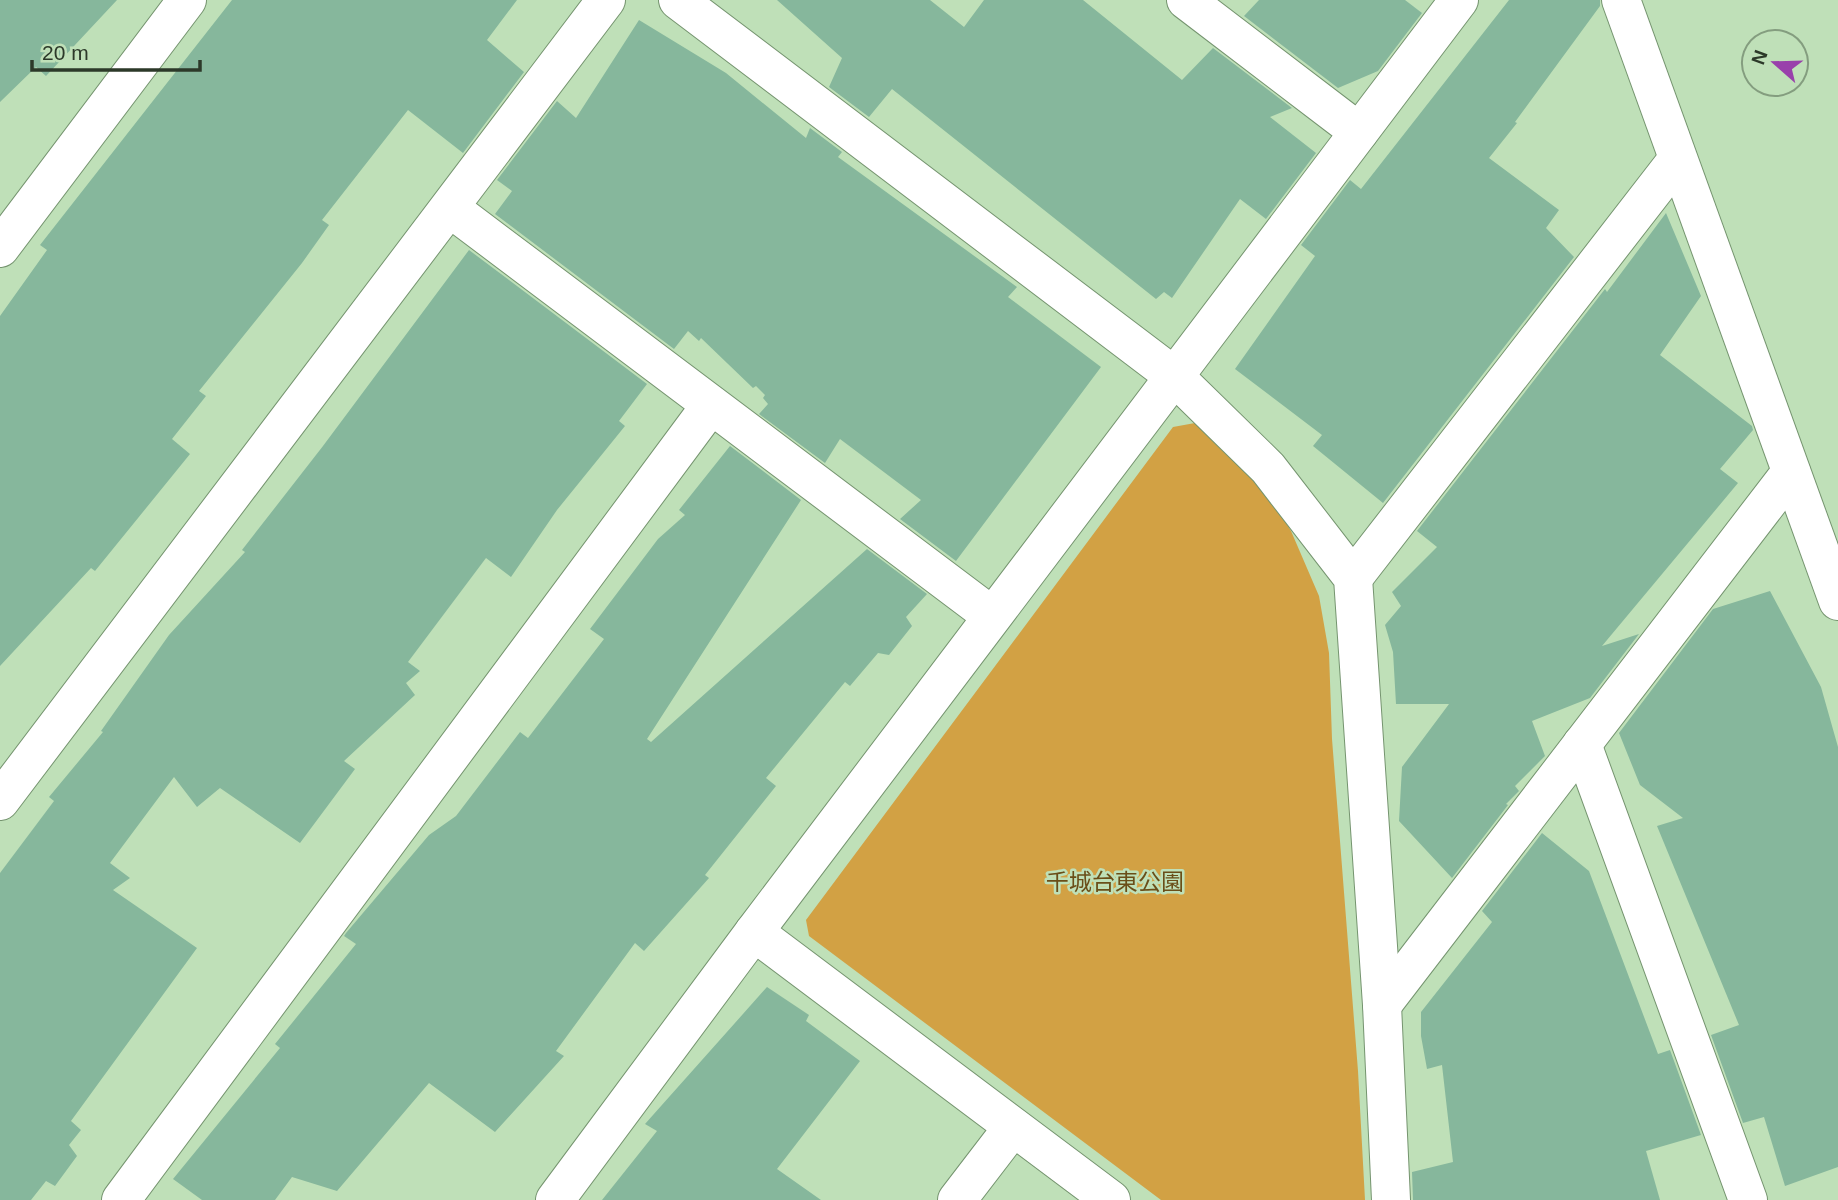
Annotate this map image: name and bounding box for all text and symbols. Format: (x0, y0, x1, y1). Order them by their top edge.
scale bar (32, 28, 200, 72)
north arrow (1740, 28, 1810, 98)
text: 20 m (42, 41, 89, 64)
text: N (1747, 47, 1772, 67)
park label: 千城台東公園 (1046, 869, 1184, 895)

